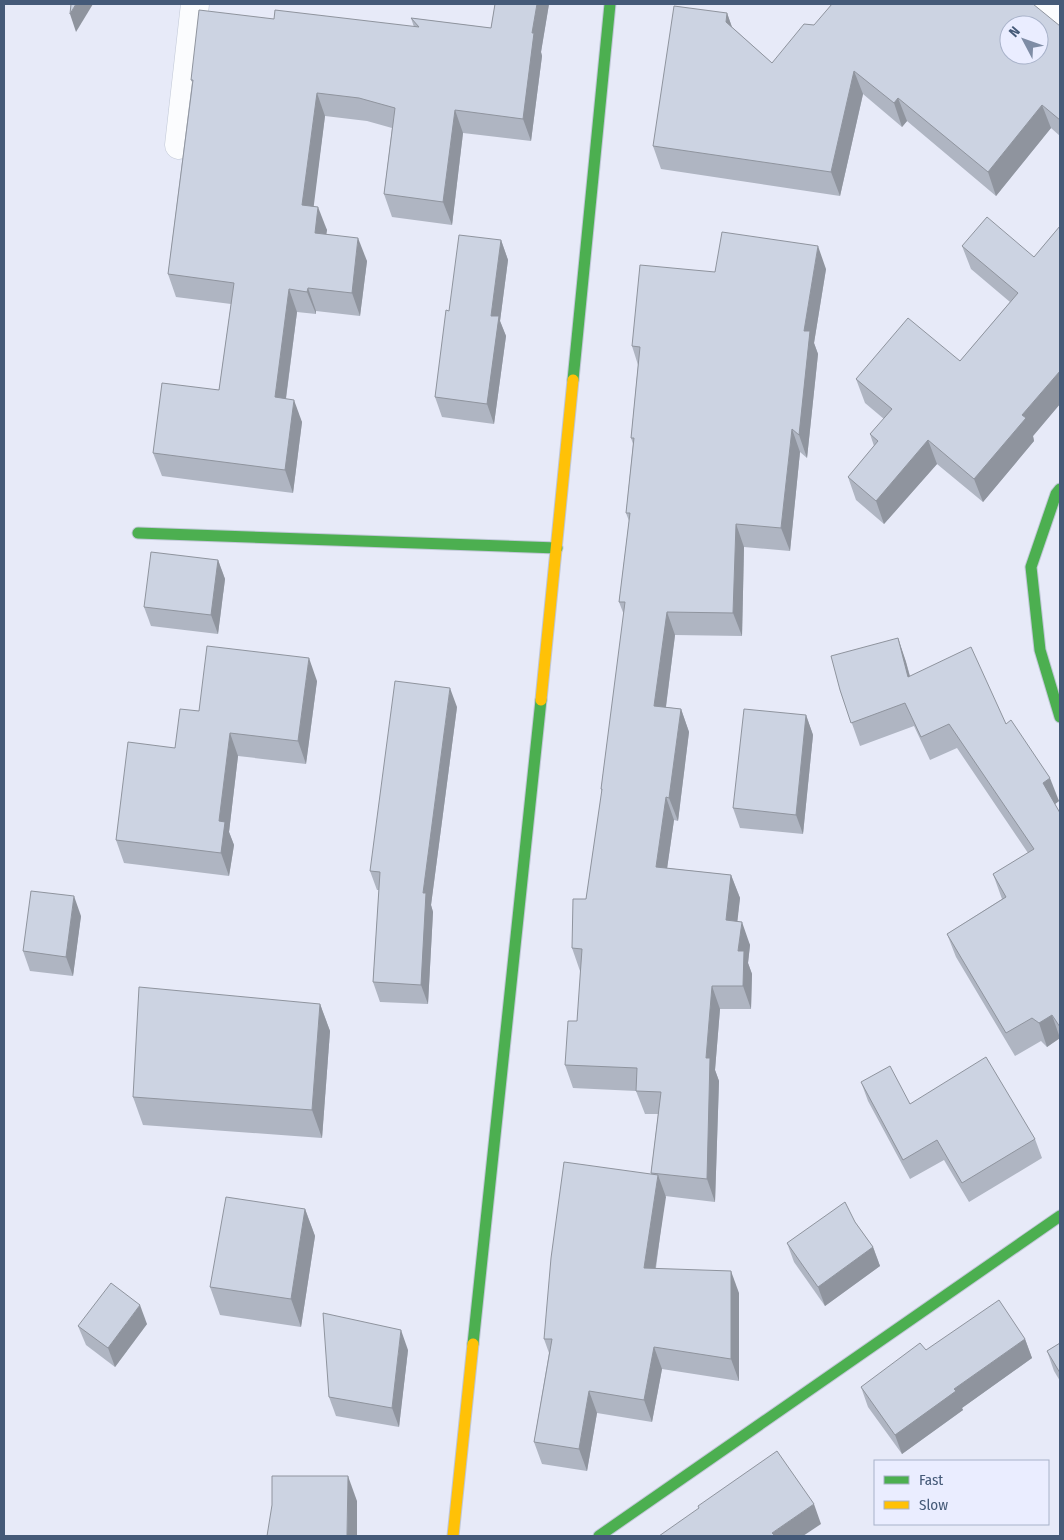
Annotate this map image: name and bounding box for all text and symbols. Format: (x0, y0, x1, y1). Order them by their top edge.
north arrow (999, 15, 1049, 65)
text: N (1005, 23, 1024, 41)
legend (874, 1460, 1049, 1525)
text: Fast (919, 1471, 943, 1489)
text: Slow (919, 1496, 948, 1514)

